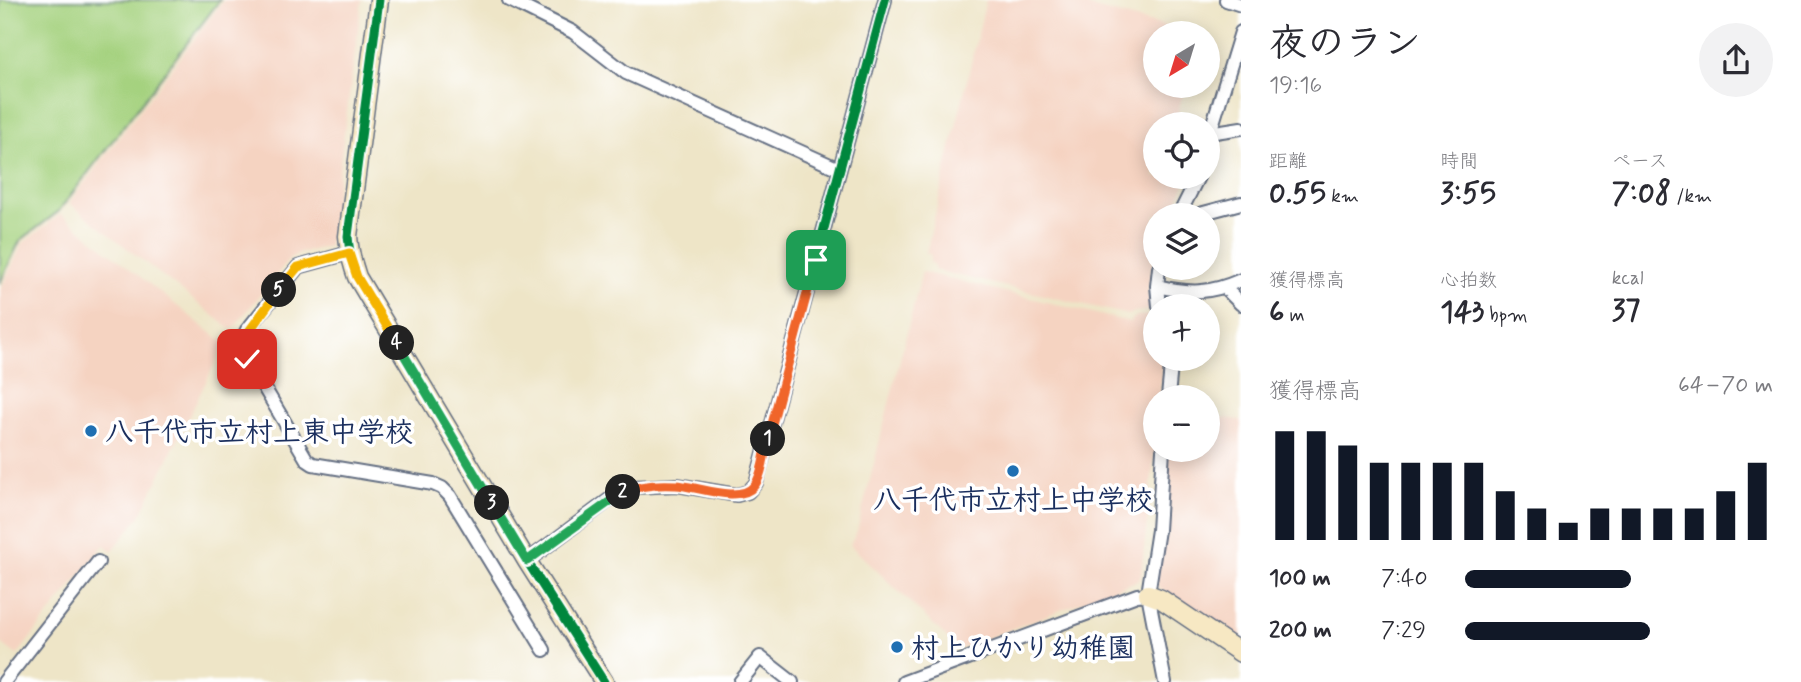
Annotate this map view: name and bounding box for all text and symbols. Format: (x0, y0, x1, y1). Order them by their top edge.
text: 夜のラン (1269, 20, 1421, 69)
north arrow (1143, 21, 1220, 98)
map controls (1143, 21, 1220, 462)
button: share (1699, 23, 1773, 97)
text: 19:16 (1269, 71, 1322, 101)
button: locate (1143, 112, 1220, 189)
text: 距離 (1269, 149, 1307, 174)
text: 時間 (1440, 149, 1478, 174)
text: ペース (1612, 149, 1668, 174)
text: 0.55 (1269, 174, 1326, 213)
text: 3:55 (1440, 174, 1496, 213)
text: 7:08 (1612, 174, 1671, 213)
text: km (1326, 184, 1359, 209)
text: /km (1671, 184, 1712, 209)
button: layers (1143, 203, 1220, 280)
pin (786, 230, 846, 290)
icon: arrive (797, 241, 835, 279)
text: kcal (1612, 266, 1644, 291)
text: 獲得標高 (1269, 268, 1345, 293)
text: 心拍数 (1440, 268, 1497, 293)
pin: 5 (262, 272, 296, 308)
text: 5 (273, 277, 284, 302)
text: 37 (1612, 291, 1640, 330)
text: 6 (1269, 293, 1284, 332)
text: 143 (1440, 293, 1484, 332)
button: + (1143, 294, 1220, 371)
text: m (1284, 303, 1305, 328)
text: bpm (1484, 303, 1528, 328)
pin: 4 (380, 326, 414, 360)
pin (217, 329, 277, 389)
text: 4 (391, 330, 402, 355)
icon: check (228, 340, 266, 378)
text: 64–70 m (1678, 371, 1773, 401)
text: 獲得標高 (1269, 377, 1361, 407)
button: − (1143, 385, 1220, 462)
place label: 八千代市立村上東中学校 (105, 415, 413, 452)
pin: 1 (750, 422, 786, 457)
marker: 八千代市立村上東中学校 (83, 423, 99, 439)
text: 1 (763, 426, 772, 451)
marker: 八千代市立村上中学校 (1005, 463, 1021, 479)
pin: 2 (606, 475, 640, 510)
text: 2 (618, 479, 627, 504)
place label: 八千代市立村上中学校 (873, 483, 1153, 520)
pin: 3 (475, 486, 510, 520)
text: 3 (487, 490, 496, 515)
text: 100 m (1269, 564, 1331, 594)
text: 7:40 (1381, 564, 1428, 594)
text: 200 m (1269, 616, 1332, 646)
text: 7:29 (1381, 616, 1426, 646)
place label: 村上ひかり幼稚園 (911, 631, 1135, 668)
marker: 村上ひかり幼稚園 (889, 639, 905, 655)

